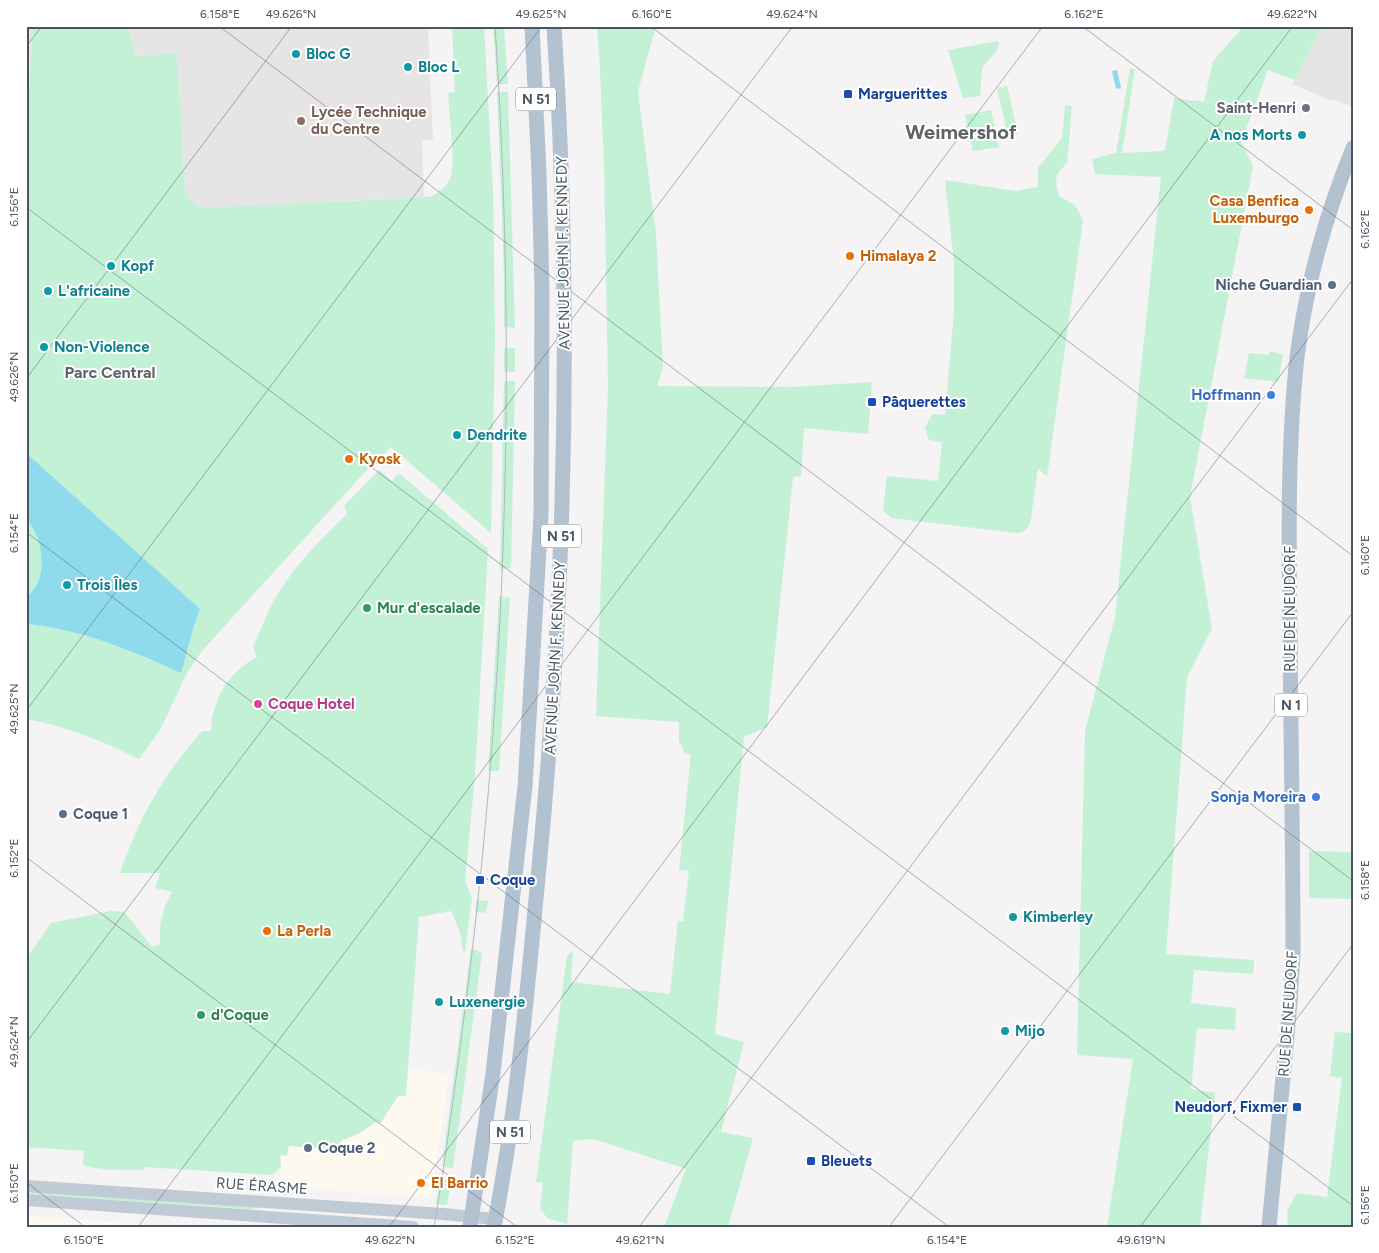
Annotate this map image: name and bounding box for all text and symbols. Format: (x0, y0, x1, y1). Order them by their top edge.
text: 6.158°E (200, 7, 240, 21)
text: 49.626°N (266, 7, 316, 21)
text: 49.625°N (516, 7, 566, 21)
text: 6.160°E (632, 7, 672, 21)
text: 49.624°N (766, 7, 818, 21)
text: 6.162°E (1064, 7, 1104, 21)
text: 49.622°N (1267, 7, 1317, 21)
place label: Bloc G (306, 45, 351, 63)
marker: Bloc G (290, 48, 302, 60)
place label: Bloc L (418, 58, 459, 76)
marker: Bloc L (402, 61, 414, 73)
place label: Marguerittes (858, 85, 947, 103)
road number: N 51 (516, 88, 556, 110)
marker: Marguerittes (842, 88, 854, 100)
place label: Saint-Henri (1217, 99, 1296, 117)
marker: Saint-Henri (1300, 102, 1312, 114)
place label: Lycée Technique du Centre (311, 103, 427, 138)
marker: Lycée Technique du Centre (295, 115, 307, 127)
district label: Weimershof (905, 120, 1017, 144)
place label: A nos Morts (1210, 126, 1292, 144)
marker: A nos Morts (1296, 129, 1308, 141)
street label: AVENUE JOHN F. KENNEDY (552, 156, 574, 350)
text: 6.156°E (7, 187, 21, 227)
place label: Casa Benfica Luxemburgo (1210, 192, 1299, 227)
marker: Casa Benfica Luxemburgo (1303, 204, 1315, 216)
text: 6.162°E (1358, 209, 1372, 249)
place label: Himalaya 2 (860, 247, 937, 265)
marker: Himalaya 2 (844, 250, 856, 262)
place label: Kopf (121, 257, 154, 275)
marker: Kopf (105, 260, 117, 272)
place label: Niche Guardian (1215, 276, 1322, 294)
marker: Niche Guardian (1326, 279, 1338, 291)
place label: L'africaine (58, 282, 131, 300)
marker: L'africaine (42, 285, 54, 297)
place label: Non-Violence (54, 338, 150, 356)
marker: Non-Violence (38, 341, 50, 353)
text: 49.626°N (7, 352, 21, 402)
district label: Parc Central (64, 363, 156, 382)
place label: Hoffmann (1191, 386, 1261, 404)
marker: Hoffmann (1265, 389, 1277, 401)
place label: Pâquerettes (882, 393, 966, 411)
marker: Pâquerettes (866, 396, 878, 408)
place label: Dendrite (467, 426, 528, 444)
marker: Dendrite (451, 429, 463, 441)
place label: Kyosk (359, 450, 401, 468)
marker: Kyosk (343, 453, 355, 465)
text: 6.154°E (7, 513, 21, 553)
road number: N 51 (541, 524, 581, 548)
text: 6.160°E (1358, 535, 1372, 575)
street label: RUE DE NEUDORF (1281, 546, 1299, 672)
street label: AVENUE JOHN F. KENNEDY (541, 561, 569, 755)
place label: Trois Îles (77, 576, 137, 594)
marker: Trois Îles (61, 579, 73, 591)
place label: Mur d'escalade (377, 599, 481, 617)
marker: Mur d'escalade (361, 602, 373, 614)
text: 49.625°N (7, 684, 21, 734)
road number: N 1 (1275, 694, 1307, 716)
place label: Coque Hotel (268, 695, 355, 713)
marker: Coque Hotel (252, 698, 264, 710)
place label: Sonja Moreira (1211, 788, 1306, 806)
marker: Sonja Moreira (1310, 791, 1322, 803)
place label: Coque 1 (73, 805, 128, 823)
marker: Coque 1 (57, 808, 69, 820)
text: 6.152°E (7, 838, 21, 878)
text: 6.158°E (1358, 860, 1372, 900)
place label: Coque (490, 871, 536, 889)
marker: Coque (474, 874, 486, 886)
place label: Kimberley (1023, 908, 1094, 926)
marker: Kimberley (1007, 911, 1019, 923)
place label: La Perla (277, 922, 331, 940)
marker: La Perla (261, 925, 273, 937)
street label: RUE DE NEUDORF (1275, 950, 1301, 1078)
place label: Luxenergie (449, 993, 526, 1011)
marker: Luxenergie (433, 996, 445, 1008)
place label: d'Coque (211, 1006, 270, 1024)
marker: d'Coque (195, 1009, 207, 1021)
text: 49.624°N (7, 1016, 21, 1068)
place label: Mijo (1015, 1022, 1045, 1040)
marker: Mijo (999, 1025, 1011, 1037)
place label: Neudorf, Fixmer (1175, 1098, 1287, 1116)
marker: Neudorf, Fixmer (1291, 1101, 1303, 1113)
road number: N 51 (490, 1120, 530, 1144)
place label: Coque 2 (318, 1139, 376, 1157)
marker: Coque 2 (302, 1142, 314, 1154)
place label: Bleuets (821, 1152, 872, 1170)
marker: Bleuets (805, 1155, 817, 1167)
text: 6.150°E (7, 1163, 21, 1203)
street label: RUE ÉRASME (216, 1174, 308, 1198)
place label: El Barrio (431, 1174, 489, 1192)
marker: El Barrio (415, 1177, 427, 1189)
text: 6.156°E (1358, 1185, 1372, 1225)
text: 6.150°E (64, 1233, 104, 1247)
text: 49.622°N (365, 1233, 415, 1247)
text: 6.152°E (495, 1233, 535, 1247)
text: 49.621°N (616, 1233, 664, 1247)
text: 6.154°E (927, 1233, 967, 1247)
text: 49.619°N (1117, 1233, 1166, 1247)

